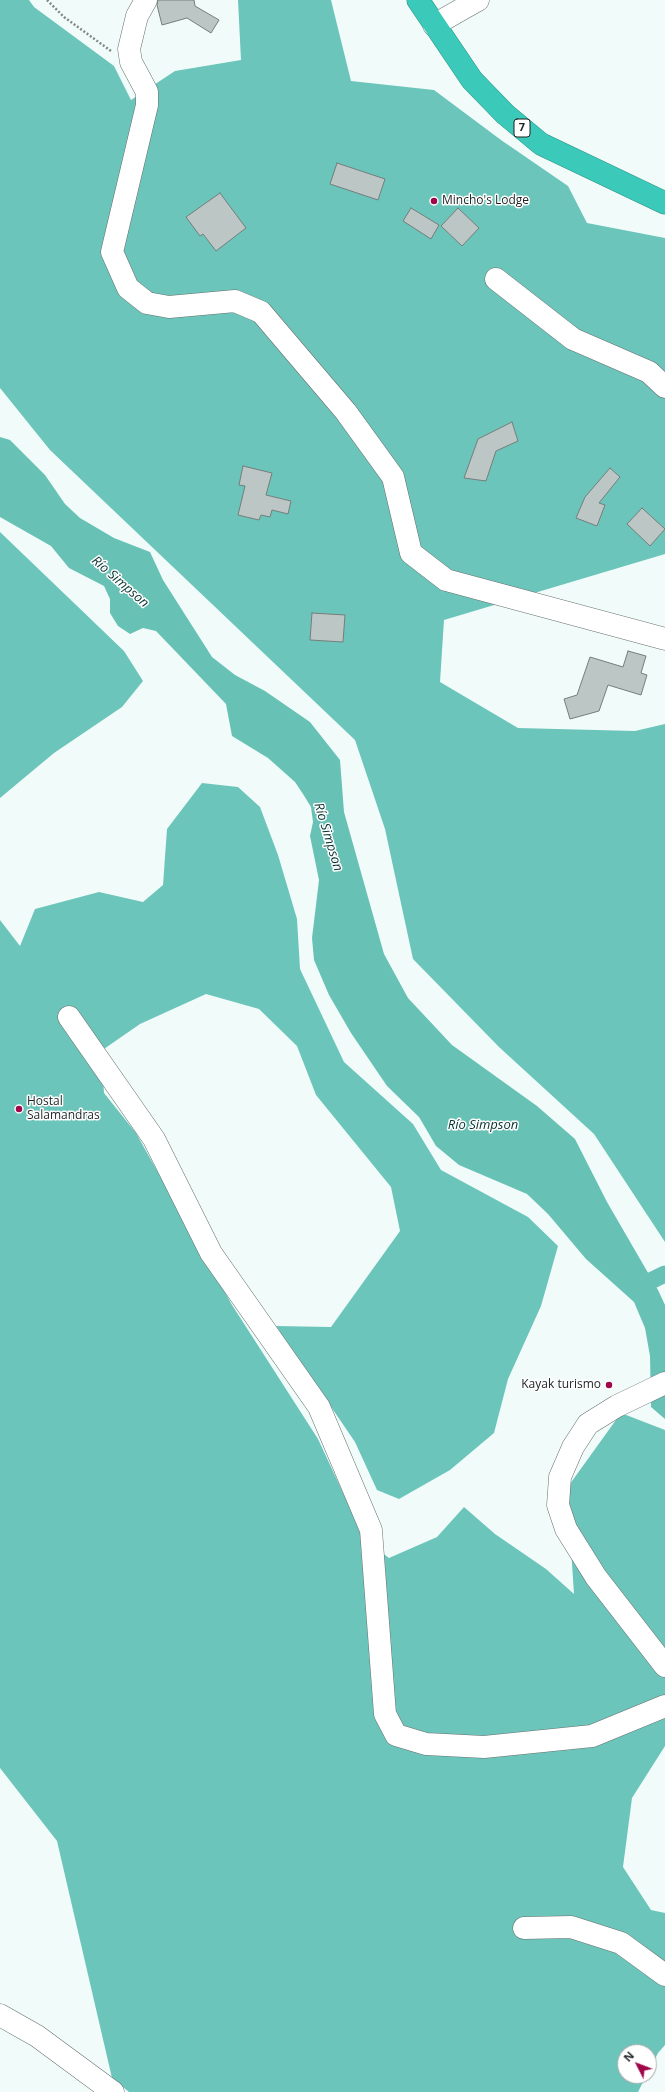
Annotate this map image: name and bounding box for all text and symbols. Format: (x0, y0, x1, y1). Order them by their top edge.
road number: 7 (514, 119, 530, 137)
place label: Mincho's Lodge (442, 194, 529, 208)
marker: Mincho's Lodge (429, 196, 439, 206)
water label: Río Simpson (88, 553, 152, 611)
water label: Río Simpson (310, 801, 346, 873)
place label: Hostal Salamandras (27, 1095, 100, 1123)
marker: Hostal Salamandras (14, 1104, 24, 1114)
water label: Río Simpson (448, 1117, 518, 1133)
place label: Kayak turismo (521, 1378, 601, 1392)
marker: Kayak turismo (604, 1380, 614, 1390)
north arrow (617, 2044, 657, 2084)
text: N (620, 2048, 637, 2065)

